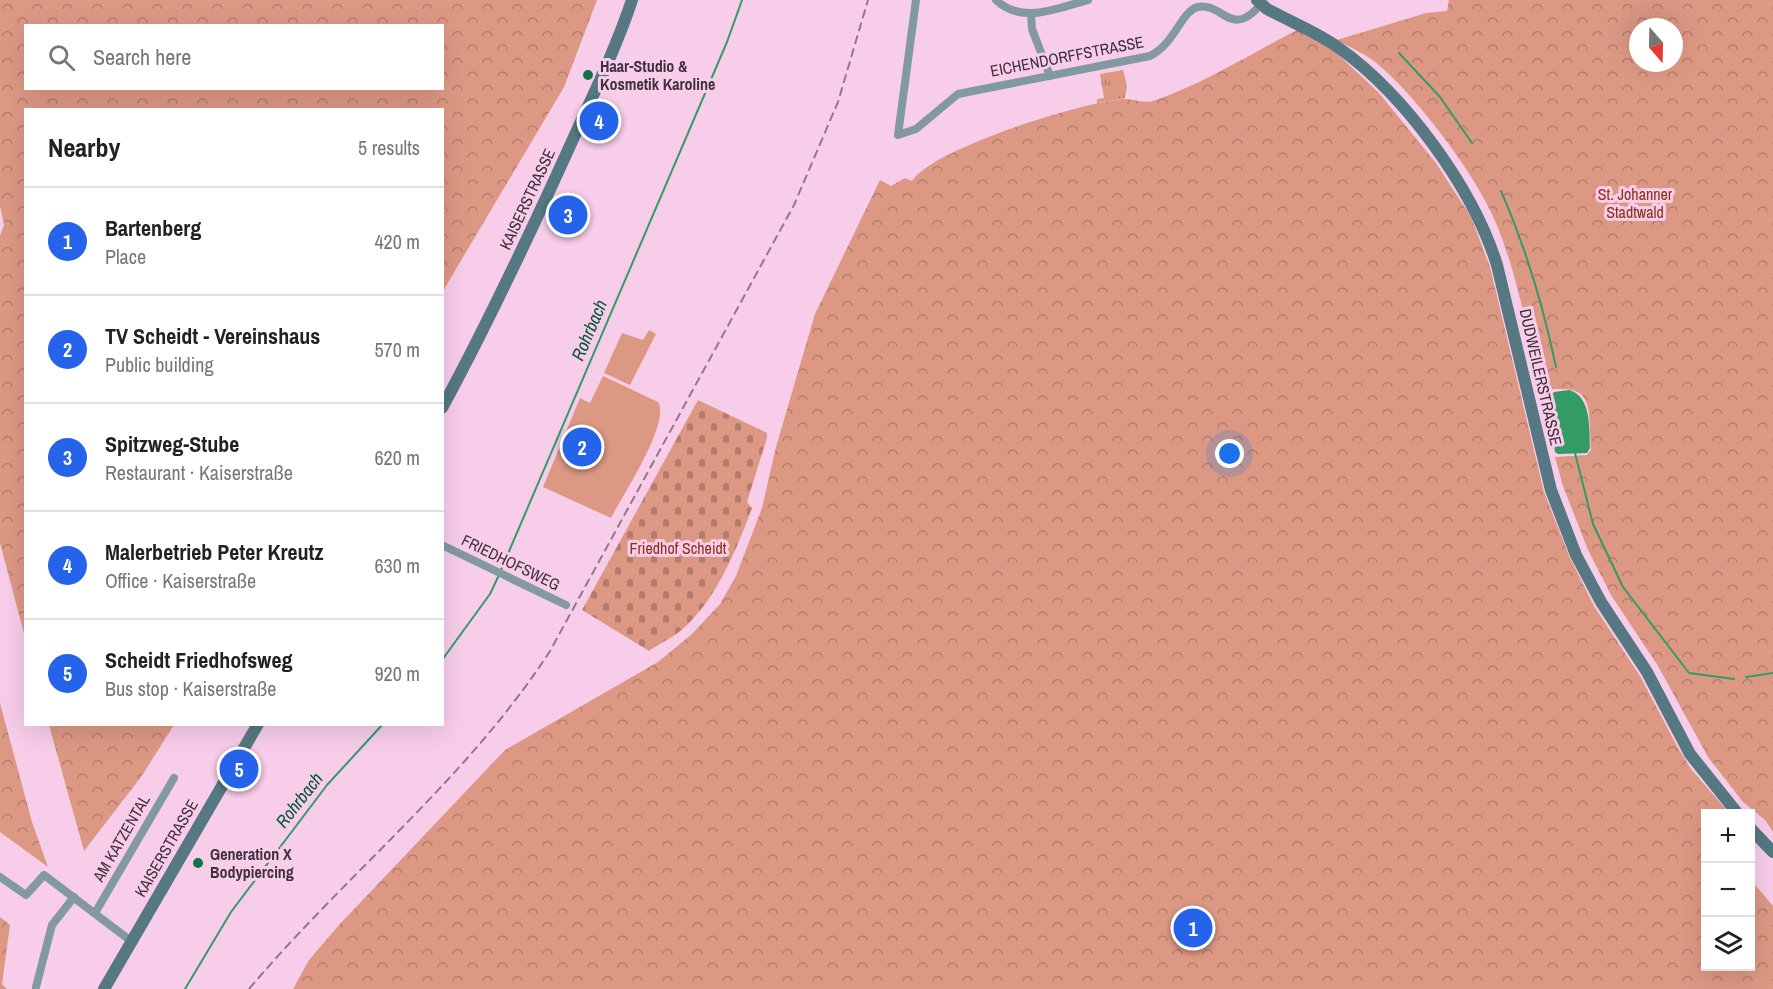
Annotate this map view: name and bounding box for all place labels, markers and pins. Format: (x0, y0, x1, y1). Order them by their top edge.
place label: Haar-Studio & Kosmetik Karoline (600, 55, 715, 95)
marker: Haar-Studio & Kosmetik Karoline (581, 68, 595, 82)
pin: 4 (580, 98, 618, 144)
pin: 3 (548, 192, 588, 238)
pin: 2 (562, 424, 602, 470)
pin: 5 (220, 746, 258, 792)
place label: Generation X Bodypiercing (210, 843, 294, 883)
marker: Generation X Bodypiercing (191, 856, 205, 870)
pin: 1 (1174, 906, 1212, 950)

